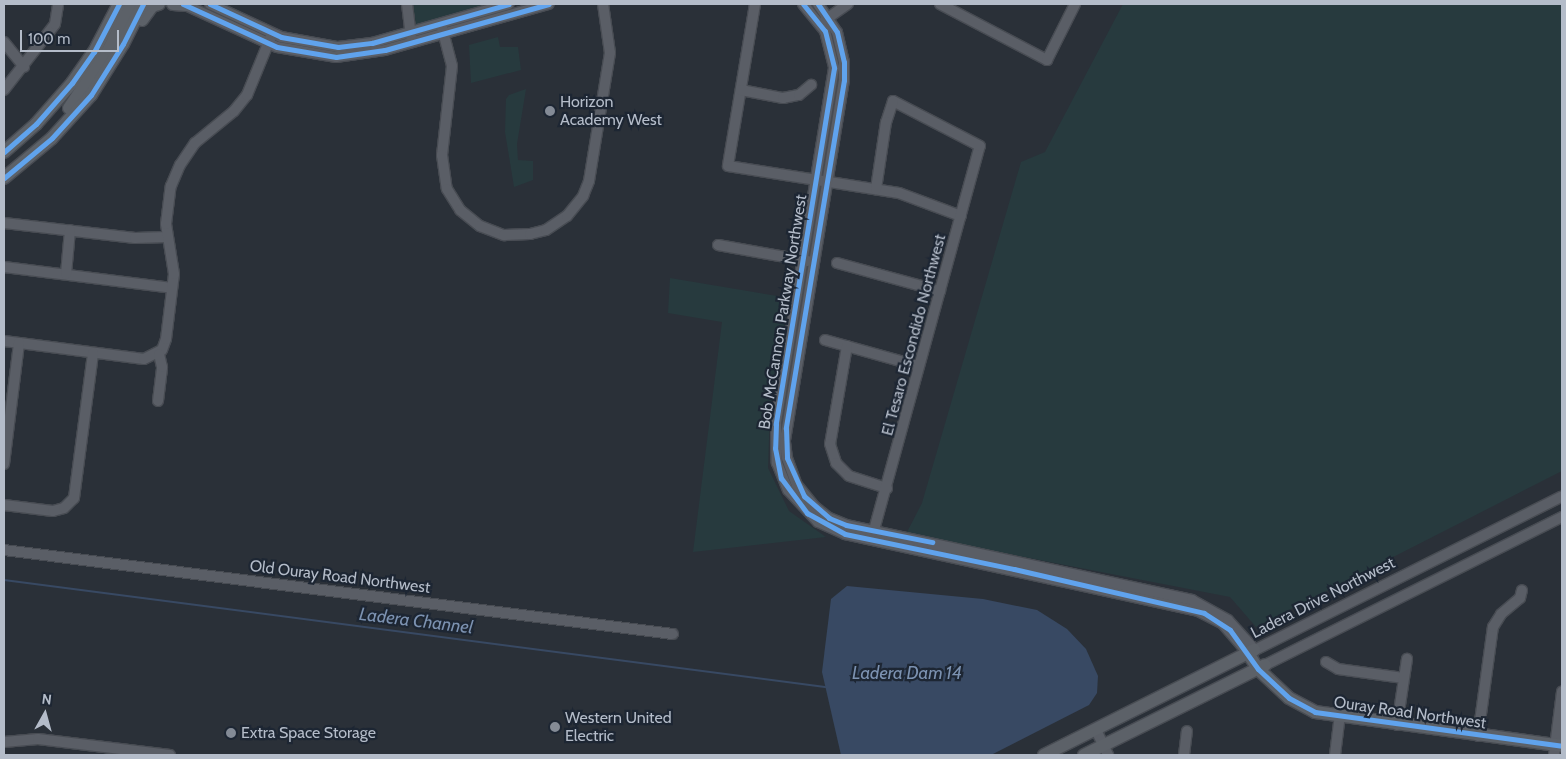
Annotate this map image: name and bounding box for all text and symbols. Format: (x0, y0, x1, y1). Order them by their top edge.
scale bar (22, 20, 121, 52)
text: 100 m (28, 30, 70, 48)
place label: Horizon Academy West (560, 92, 662, 130)
marker: Horizon Academy West (544, 105, 556, 117)
street label: Bob McCannon Parkway Northwest (755, 193, 811, 431)
street label: El Tesaro Escondido Northwest (878, 232, 950, 438)
street label: Ladera Drive Northwest (1248, 553, 1398, 643)
street label: Old Ouray Road Northwest (249, 556, 431, 598)
water label: Ladera Channel (358, 603, 474, 639)
water label: Ladera Dam 14 (852, 662, 962, 684)
north arrow (20, 689, 70, 739)
text: N (41, 690, 53, 709)
street label: Ouray Road Northwest (1333, 693, 1487, 733)
place label: Western United Electric (565, 708, 672, 746)
marker: Western United Electric (549, 721, 561, 733)
place label: Extra Space Storage (241, 723, 376, 743)
marker: Extra Space Storage (225, 727, 237, 739)

